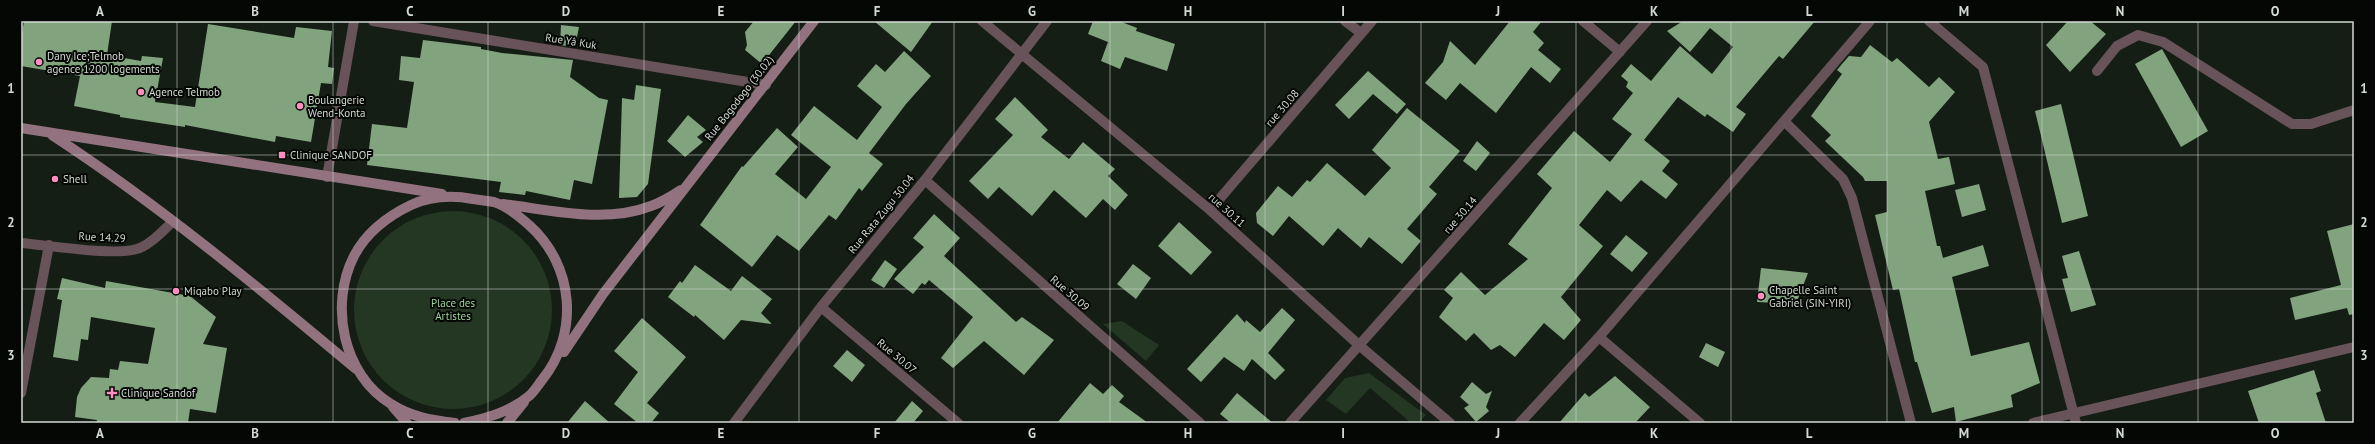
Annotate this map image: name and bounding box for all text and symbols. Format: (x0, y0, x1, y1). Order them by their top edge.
text: A (96, 3, 104, 20)
text: B (251, 3, 259, 20)
text: C (406, 3, 414, 20)
text: D (562, 3, 570, 20)
text: E (718, 3, 725, 20)
text: F (874, 3, 881, 20)
text: G (1028, 3, 1036, 20)
text: H (1184, 3, 1192, 20)
text: I (1341, 3, 1345, 20)
text: J (1495, 3, 1500, 20)
text: K (1650, 3, 1658, 20)
text: L (1806, 3, 1813, 20)
text: M (1959, 3, 1969, 20)
text: N (2116, 3, 2124, 20)
text: O (2271, 3, 2280, 20)
street label: Rue Yâ Kuk (544, 30, 598, 52)
place label: Dany Ice;Telmob agence 1200 logements (47, 49, 160, 76)
street label: Rue Bogodogo (30.02) (701, 53, 777, 143)
marker: Dany Ice;Telmob agence 1200 logements (34, 57, 44, 67)
text: 1 (7, 80, 15, 97)
text: 1 (2360, 80, 2368, 97)
place label: Agence Telmob (149, 85, 220, 99)
marker: Agence Telmob (136, 87, 146, 97)
street label: rue 30.08 (1262, 87, 1302, 129)
place label: Boulangerie Wend-Konta (308, 93, 365, 120)
marker: Boulangerie Wend-Konta (295, 101, 305, 111)
place label: Clinique SANDOF (290, 148, 372, 162)
marker: Clinique SANDOF (277, 150, 287, 160)
place label: Shell (63, 172, 88, 186)
street label: Rue Rata Zugu 30.04 (845, 172, 917, 256)
marker: Shell (50, 174, 60, 184)
street label: rue 30.11 (1206, 190, 1248, 230)
street label: rue 30.14 (1440, 194, 1480, 236)
text: 2 (7, 214, 15, 231)
text: 2 (2360, 214, 2368, 231)
street label: Rue 14.29 (78, 229, 126, 245)
street label: Rue 30.09 (1048, 272, 1092, 314)
place label: Chapelle Saint Gabriel (SIN-YIRI) (1769, 283, 1851, 310)
place label: Miqabo Play (184, 284, 243, 298)
marker: Miqabo Play (171, 286, 181, 296)
marker: Chapelle Saint Gabriel (SIN-YIRI) (1756, 291, 1766, 301)
park label: Place des Artistes (431, 296, 475, 323)
street label: Rue 30.07 (874, 335, 920, 377)
text: 3 (7, 347, 15, 364)
text: 3 (2360, 347, 2368, 364)
place label: Clinique Sandof (121, 386, 196, 400)
marker: Clinique Sandof (106, 387, 118, 399)
text: A (96, 425, 104, 442)
text: B (251, 425, 259, 442)
text: C (406, 425, 414, 442)
text: D (562, 425, 570, 442)
text: E (718, 425, 725, 442)
text: F (874, 425, 881, 442)
text: G (1028, 425, 1036, 442)
text: H (1184, 425, 1192, 442)
text: I (1341, 425, 1345, 442)
text: J (1495, 425, 1500, 442)
text: K (1650, 425, 1658, 442)
text: L (1806, 425, 1813, 442)
text: M (1959, 425, 1969, 442)
text: N (2116, 425, 2124, 442)
text: O (2271, 425, 2280, 442)

